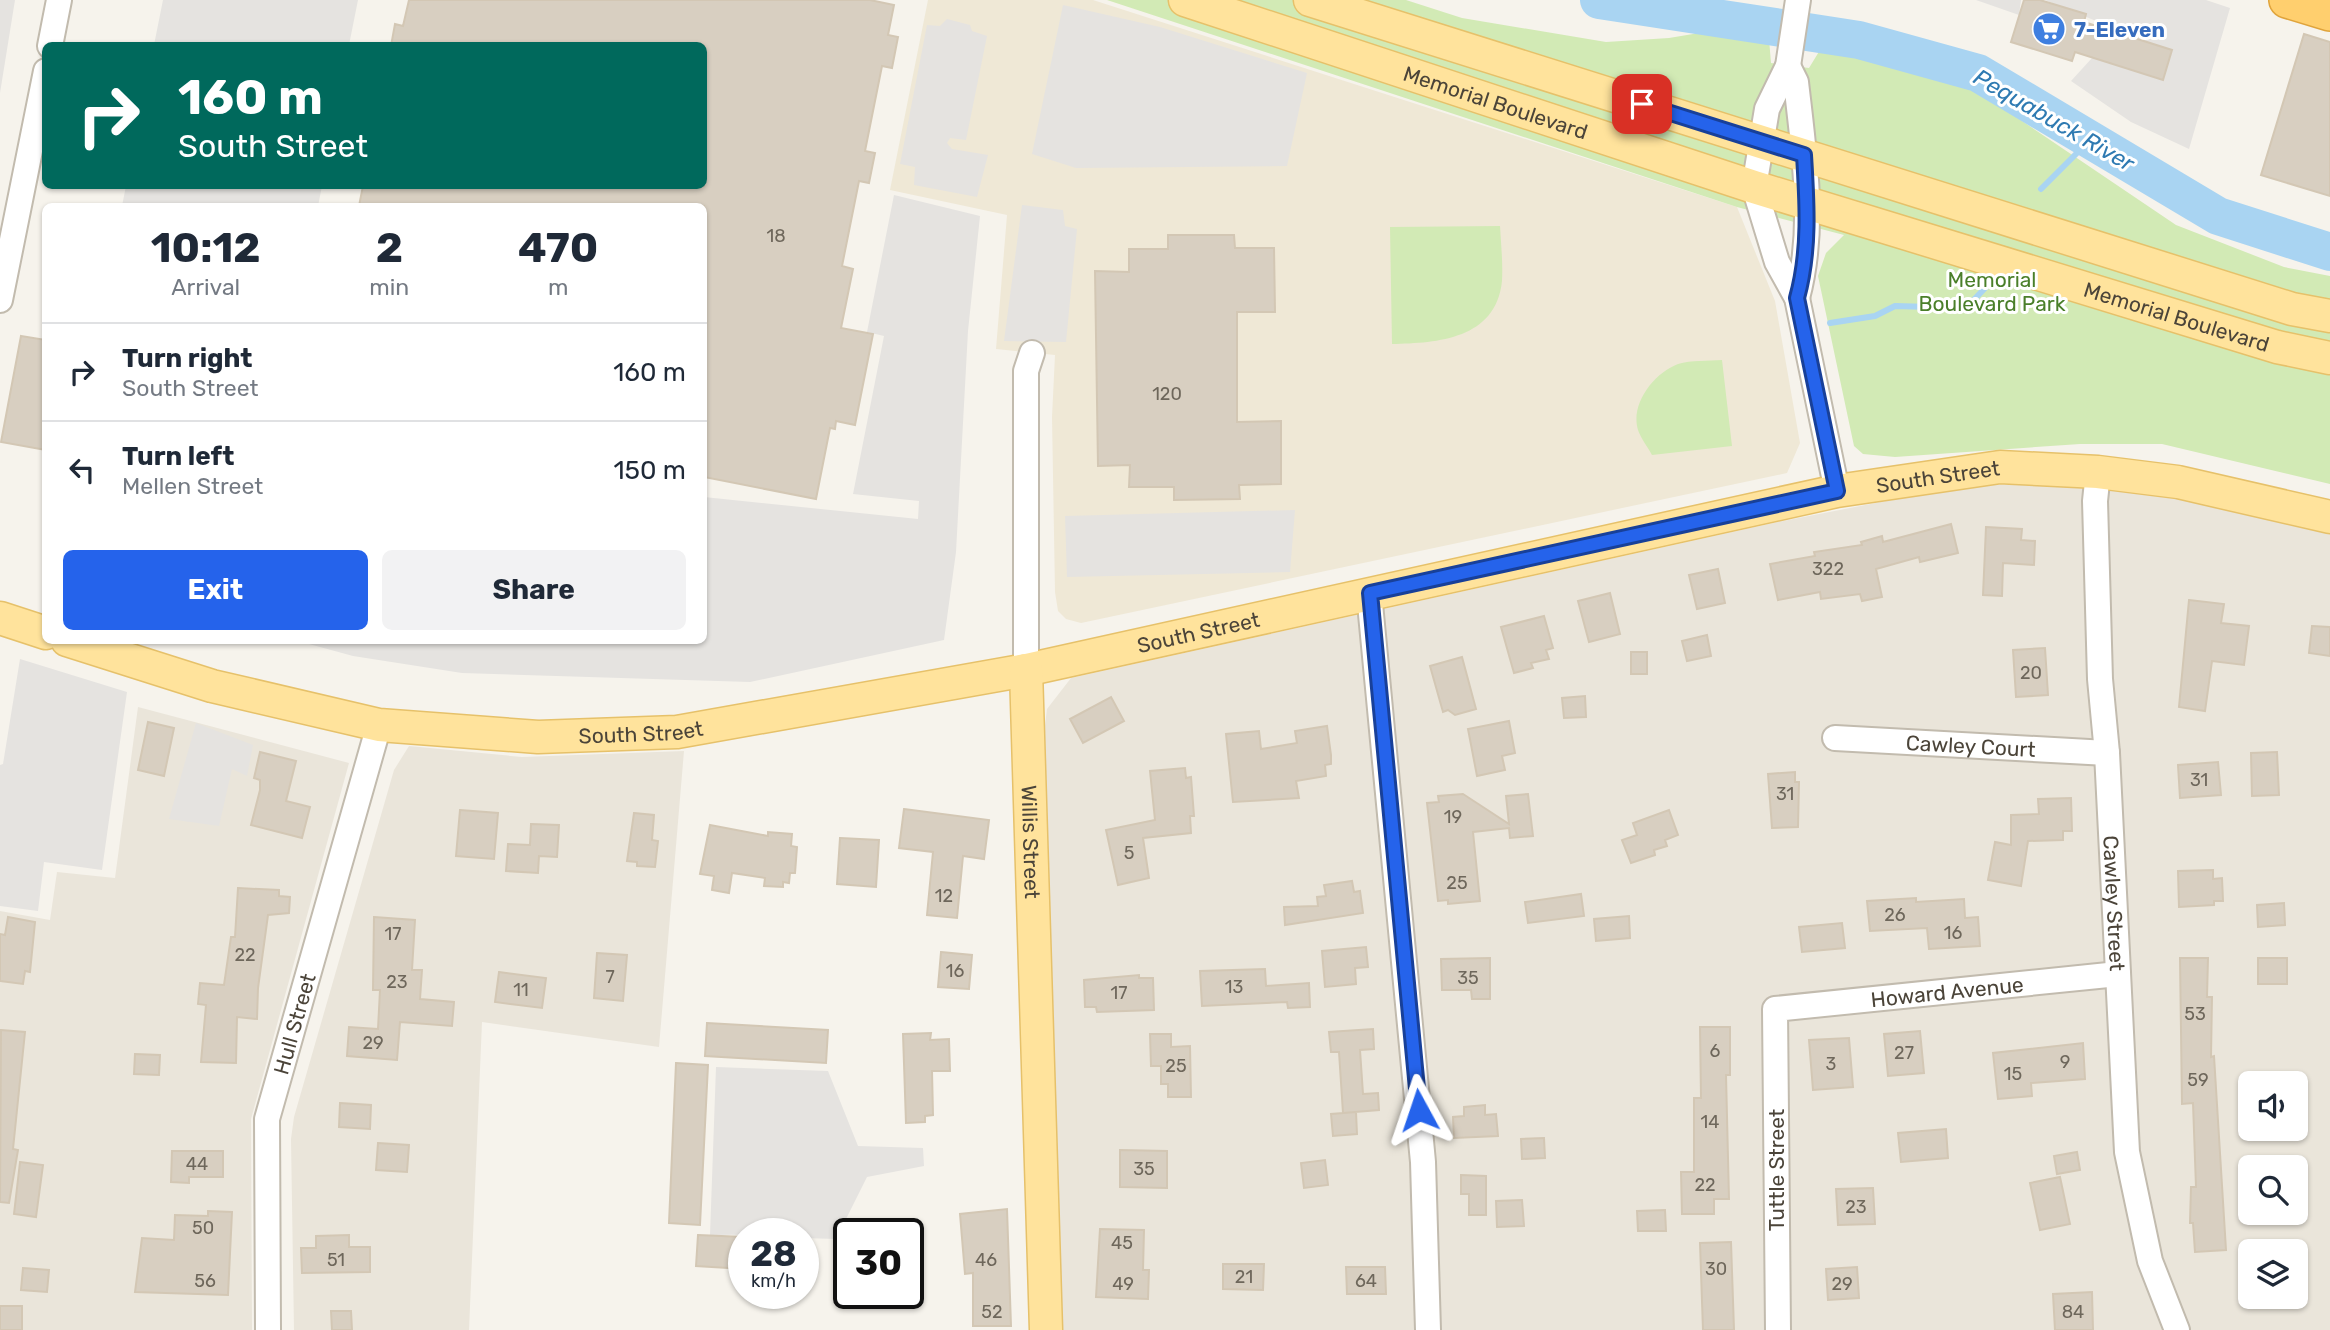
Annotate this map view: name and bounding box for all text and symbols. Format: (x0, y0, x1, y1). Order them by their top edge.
supermarket icon: 7-Eleven (2030, 10, 2068, 48)
place label: 7-Eleven (2074, 17, 2165, 42)
street label: Memorial Boulevard (1400, 60, 1591, 144)
water label: Pequabuck River (1969, 63, 2140, 178)
text: 160 m (178, 68, 323, 126)
icon: right (63, 70, 154, 161)
pin (1612, 74, 1672, 134)
icon: arrive (1623, 85, 1661, 123)
text: South Street (178, 127, 368, 165)
text: 10:12 (151, 223, 261, 273)
text: 2 (376, 223, 403, 273)
text: 470 (518, 223, 598, 273)
house number: 18 (766, 225, 786, 247)
park label: Memorial Boulevard Park (1918, 267, 2066, 316)
text: Arrival (171, 273, 240, 301)
text: min (369, 273, 409, 301)
text: m (548, 273, 568, 301)
street label: Memorial Boulevard (2081, 276, 2272, 356)
text: Turn right (122, 343, 252, 374)
icon: right (63, 353, 101, 391)
text: 160 m (613, 357, 686, 388)
text: South Street (122, 374, 258, 402)
house number: 120 (1152, 383, 1182, 405)
text: Turn left (122, 441, 234, 472)
icon: left (63, 451, 101, 489)
text: 150 m (613, 455, 686, 486)
street label: South Street (1874, 455, 2001, 498)
text: Mellen Street (122, 472, 263, 500)
button: Exit (63, 550, 368, 630)
button: Share (382, 550, 686, 630)
house number: 322 (1812, 558, 1844, 580)
street label: South Street (1135, 606, 1262, 658)
house number: 20 (2020, 662, 2042, 684)
street label: South Street (578, 715, 705, 748)
street label: Cawley Court (1905, 729, 2036, 762)
house number: 31 (2190, 769, 2208, 791)
house number: 31 (1776, 783, 1794, 805)
street label: Willis Street (1017, 785, 1045, 899)
house number: 19 (1444, 806, 1462, 828)
street label: Cawley Street (2099, 835, 2130, 972)
house number: 5 (1124, 842, 1134, 864)
house number: 25 (1446, 872, 1468, 894)
house number: 12 (935, 885, 953, 907)
house number: 26 (1884, 904, 1906, 926)
house number: 16 (1944, 922, 1962, 944)
house number: 17 (385, 923, 401, 945)
house number: 22 (234, 944, 256, 966)
house number: 16 (946, 960, 964, 982)
house number: 7 (605, 966, 615, 988)
house number: 35 (1457, 967, 1479, 989)
street label: Hull Street (268, 970, 320, 1077)
house number: 23 (386, 971, 408, 993)
street label: Howard Avenue (1870, 971, 2025, 1012)
house number: 13 (1225, 976, 1243, 998)
house number: 11 (513, 979, 529, 1001)
house number: 17 (1111, 982, 1127, 1004)
house number: 53 (2184, 1003, 2206, 1025)
house number: 29 (362, 1032, 384, 1054)
house number: 6 (1710, 1040, 1721, 1062)
house number: 27 (1894, 1042, 1914, 1064)
house number: 9 (2060, 1051, 2070, 1073)
house number: 3 (1826, 1053, 1836, 1075)
house number: 25 (1165, 1055, 1187, 1077)
house number: 15 (2004, 1063, 2022, 1085)
house number: 59 (2187, 1069, 2209, 1091)
map controls (2238, 1071, 2308, 1309)
button: sound (2238, 1071, 2308, 1141)
position arrow (1382, 1073, 1456, 1147)
street label: Tuttle Street (1764, 1109, 1789, 1231)
house number: 14 (1701, 1111, 1719, 1133)
house number: 44 (186, 1153, 208, 1175)
button: search (2238, 1155, 2308, 1225)
house number: 35 (1133, 1158, 1155, 1180)
house number: 22 (1694, 1174, 1716, 1196)
house number: 23 (1845, 1196, 1867, 1218)
house number: 50 (192, 1217, 214, 1239)
speed limit sign: 30 (833, 1218, 924, 1309)
house number: 45 (1111, 1232, 1133, 1254)
text: 28 (750, 1233, 797, 1275)
button: layers (2238, 1239, 2308, 1309)
house number: 51 (327, 1249, 345, 1271)
house number: 46 (975, 1249, 997, 1271)
house number: 30 (1705, 1258, 1727, 1280)
house number: 21 (1235, 1266, 1253, 1288)
house number: 56 (194, 1270, 216, 1292)
text: km/h (751, 1270, 796, 1292)
house number: 64 (1355, 1270, 1377, 1292)
house number: 49 (1112, 1273, 1134, 1295)
house number: 29 (1831, 1273, 1853, 1295)
house number: 52 (981, 1301, 1003, 1323)
house number: 84 (2062, 1301, 2084, 1323)

